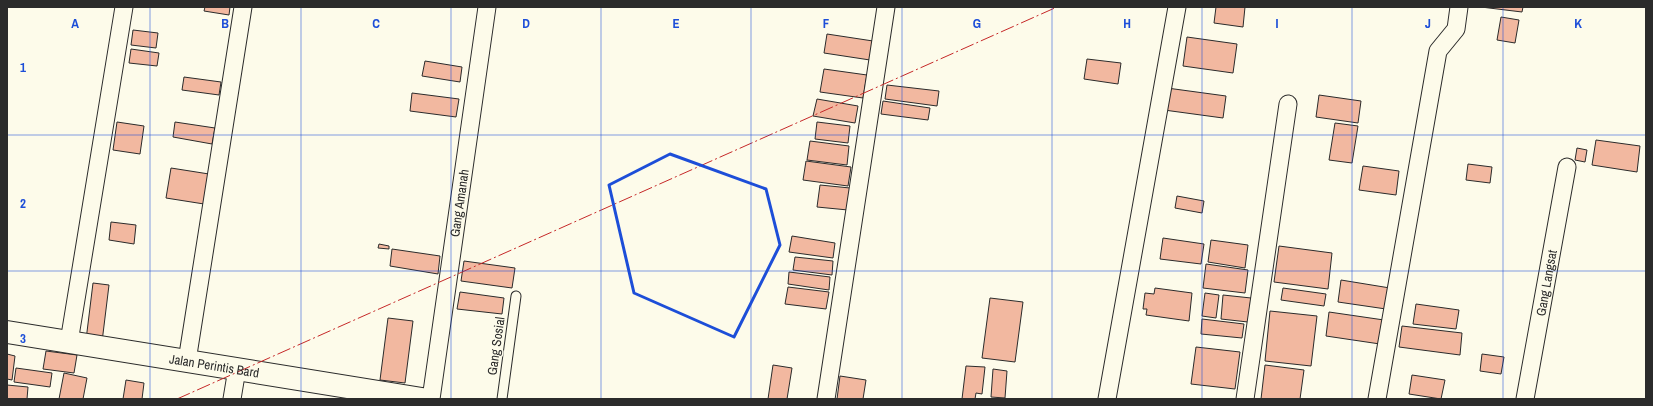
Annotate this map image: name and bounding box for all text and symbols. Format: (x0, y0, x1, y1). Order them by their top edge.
text: A (71, 15, 79, 32)
text: B (221, 15, 229, 32)
text: C (372, 15, 380, 32)
text: D (522, 15, 530, 32)
text: E (672, 15, 680, 32)
text: F (823, 15, 830, 32)
text: G (973, 15, 981, 32)
text: H (1123, 15, 1131, 32)
text: I (1276, 15, 1279, 32)
text: J (1425, 15, 1431, 32)
text: K (1574, 15, 1582, 32)
text: 1 (20, 59, 26, 76)
street label: Gang Amanah (446, 168, 472, 238)
text: 2 (20, 195, 26, 212)
street label: Gang Langsat (1532, 248, 1560, 317)
street label: Gang Sosial (483, 316, 509, 376)
text: 3 (20, 330, 26, 347)
street label: Jalan Perintis Bard (168, 350, 261, 381)

